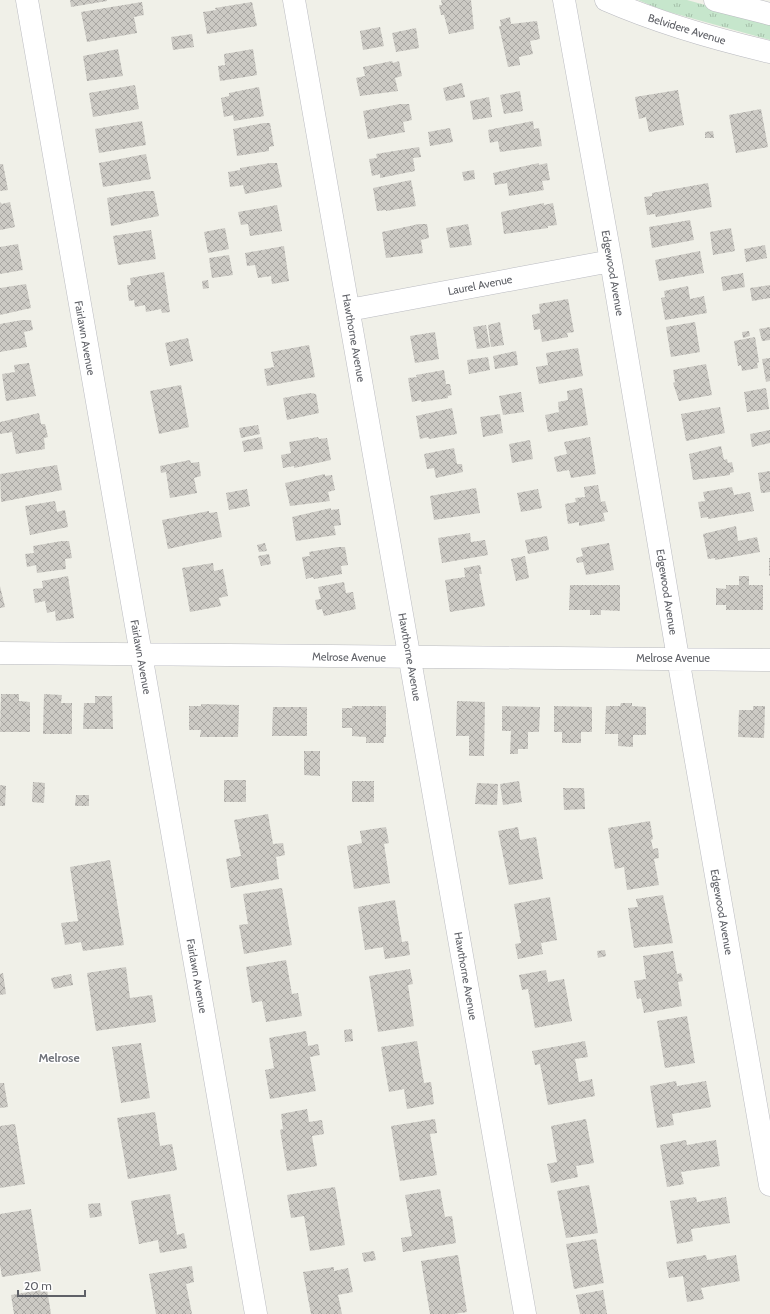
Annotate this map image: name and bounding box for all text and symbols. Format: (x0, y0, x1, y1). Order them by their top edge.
street label: Belvidere Avenue (646, 11, 728, 48)
street label: Edgewood Avenue (599, 229, 627, 317)
street label: Laurel Avenue (447, 272, 514, 298)
street label: Hawthorne Avenue (339, 293, 369, 383)
street label: Fairlawn Avenue (72, 300, 99, 377)
street label: Edgewood Avenue (653, 548, 681, 636)
street label: Hawthorne Avenue (395, 612, 425, 702)
street label: Fairlawn Avenue (128, 619, 155, 696)
street label: Melrose Avenue (312, 649, 386, 665)
street label: Melrose Avenue (636, 651, 710, 665)
street label: Edgewood Avenue (708, 868, 736, 956)
street label: Hawthorne Avenue (451, 931, 481, 1021)
street label: Fairlawn Avenue (184, 938, 211, 1015)
district label: Melrose (38, 1050, 80, 1065)
scale bar (18, 1272, 85, 1298)
text: 20 m (24, 1278, 52, 1293)

